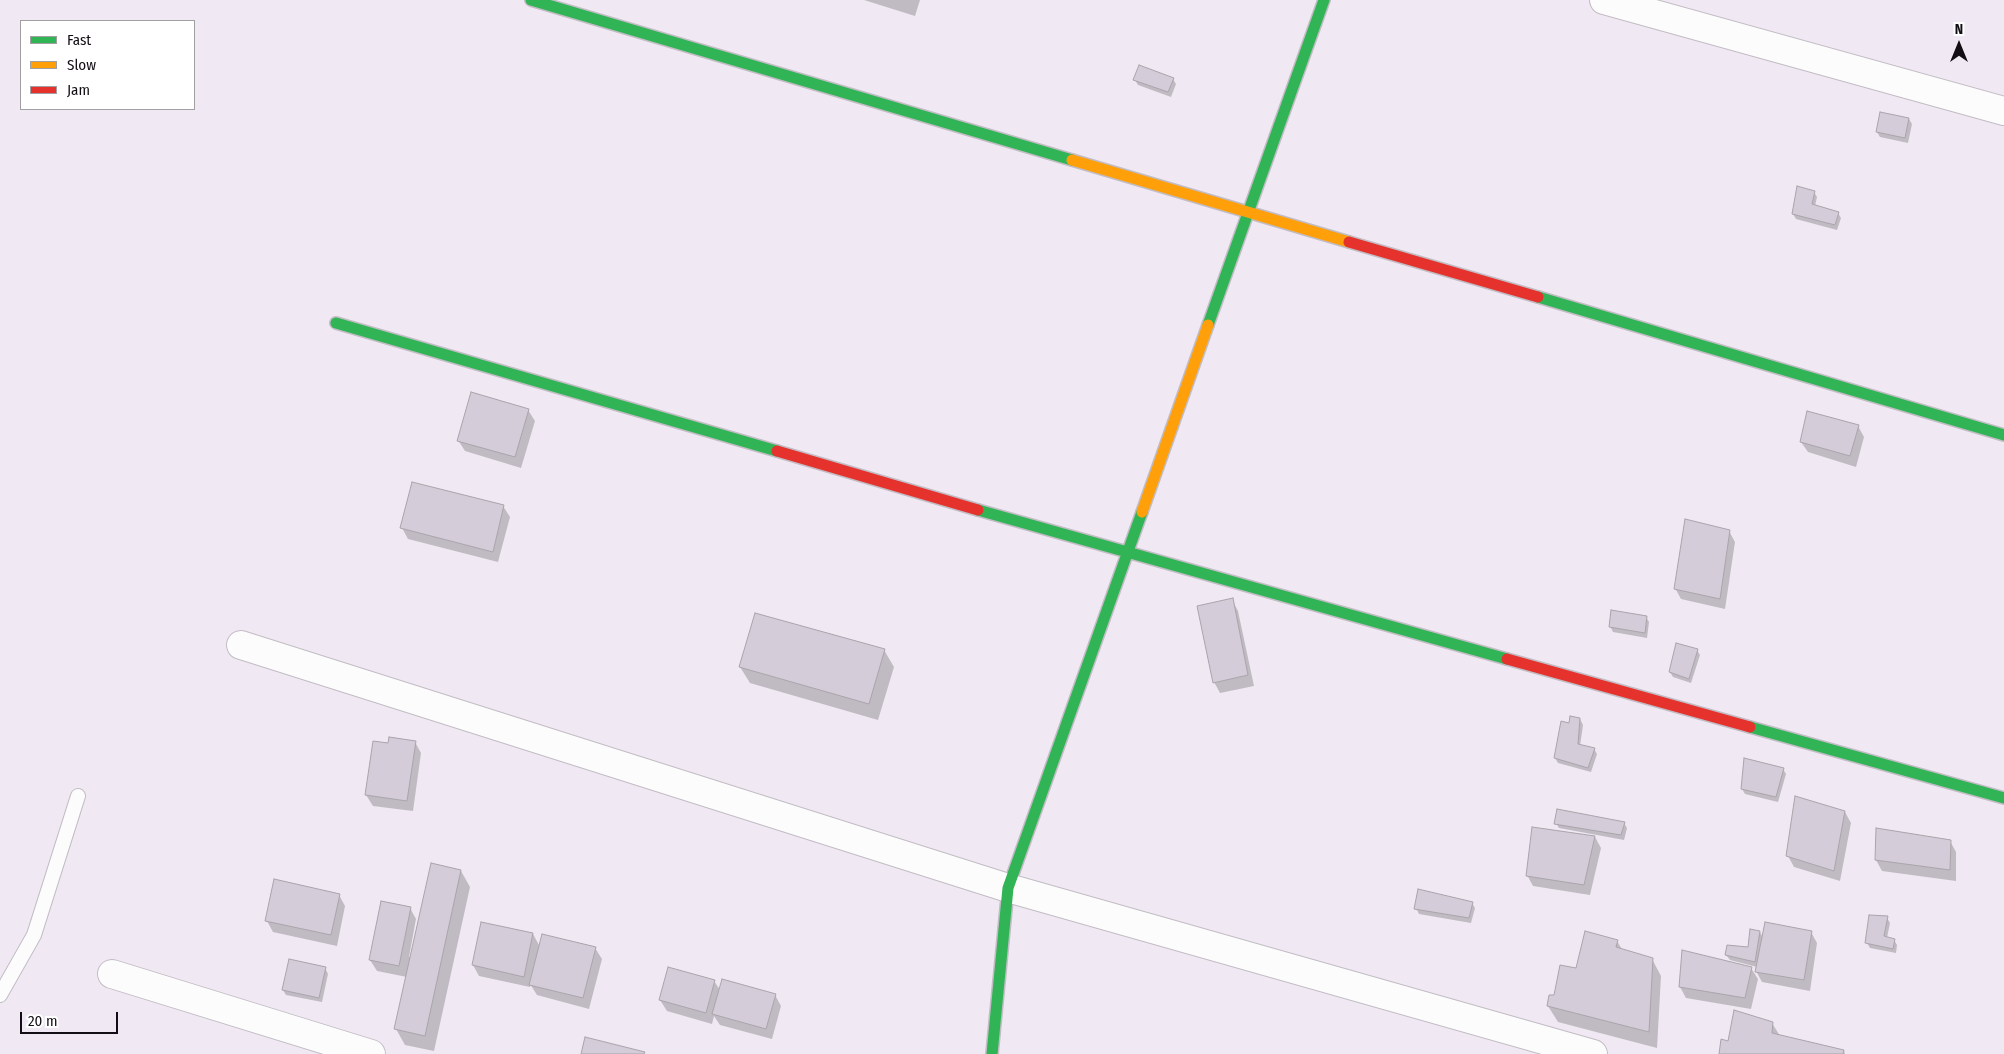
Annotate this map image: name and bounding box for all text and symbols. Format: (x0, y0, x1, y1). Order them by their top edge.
legend (20, 20, 195, 110)
north arrow (1934, 20, 1984, 70)
text: N (1955, 21, 1963, 38)
text: Fast (67, 31, 91, 49)
text: Slow (67, 56, 96, 74)
text: Jam (67, 81, 90, 99)
scale bar (22, 1002, 120, 1034)
text: 20 m (28, 1012, 58, 1030)

